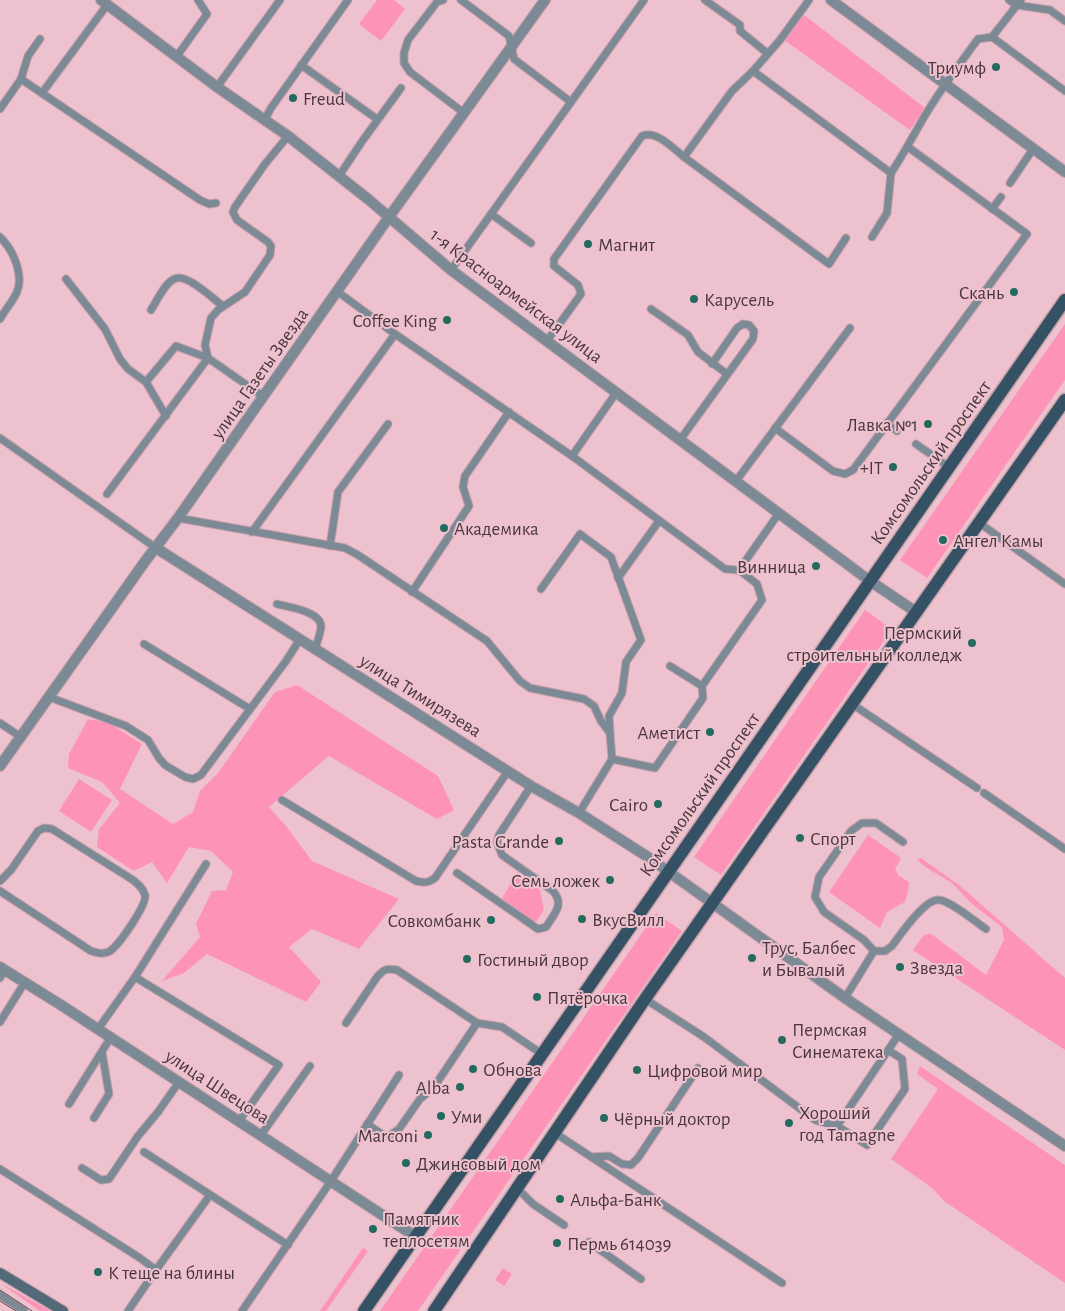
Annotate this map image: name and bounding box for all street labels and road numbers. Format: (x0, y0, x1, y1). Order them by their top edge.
street label: 1-я Красноармейская улица (426, 225, 606, 367)
street label: улица Газеты Звезда (208, 305, 313, 443)
street label: Комсомольский проспект (867, 377, 995, 548)
street label: улица Тимирязева (355, 651, 485, 741)
street label: Комсомольский проспект (636, 709, 764, 880)
street label: улица Швецова (161, 1046, 273, 1128)

